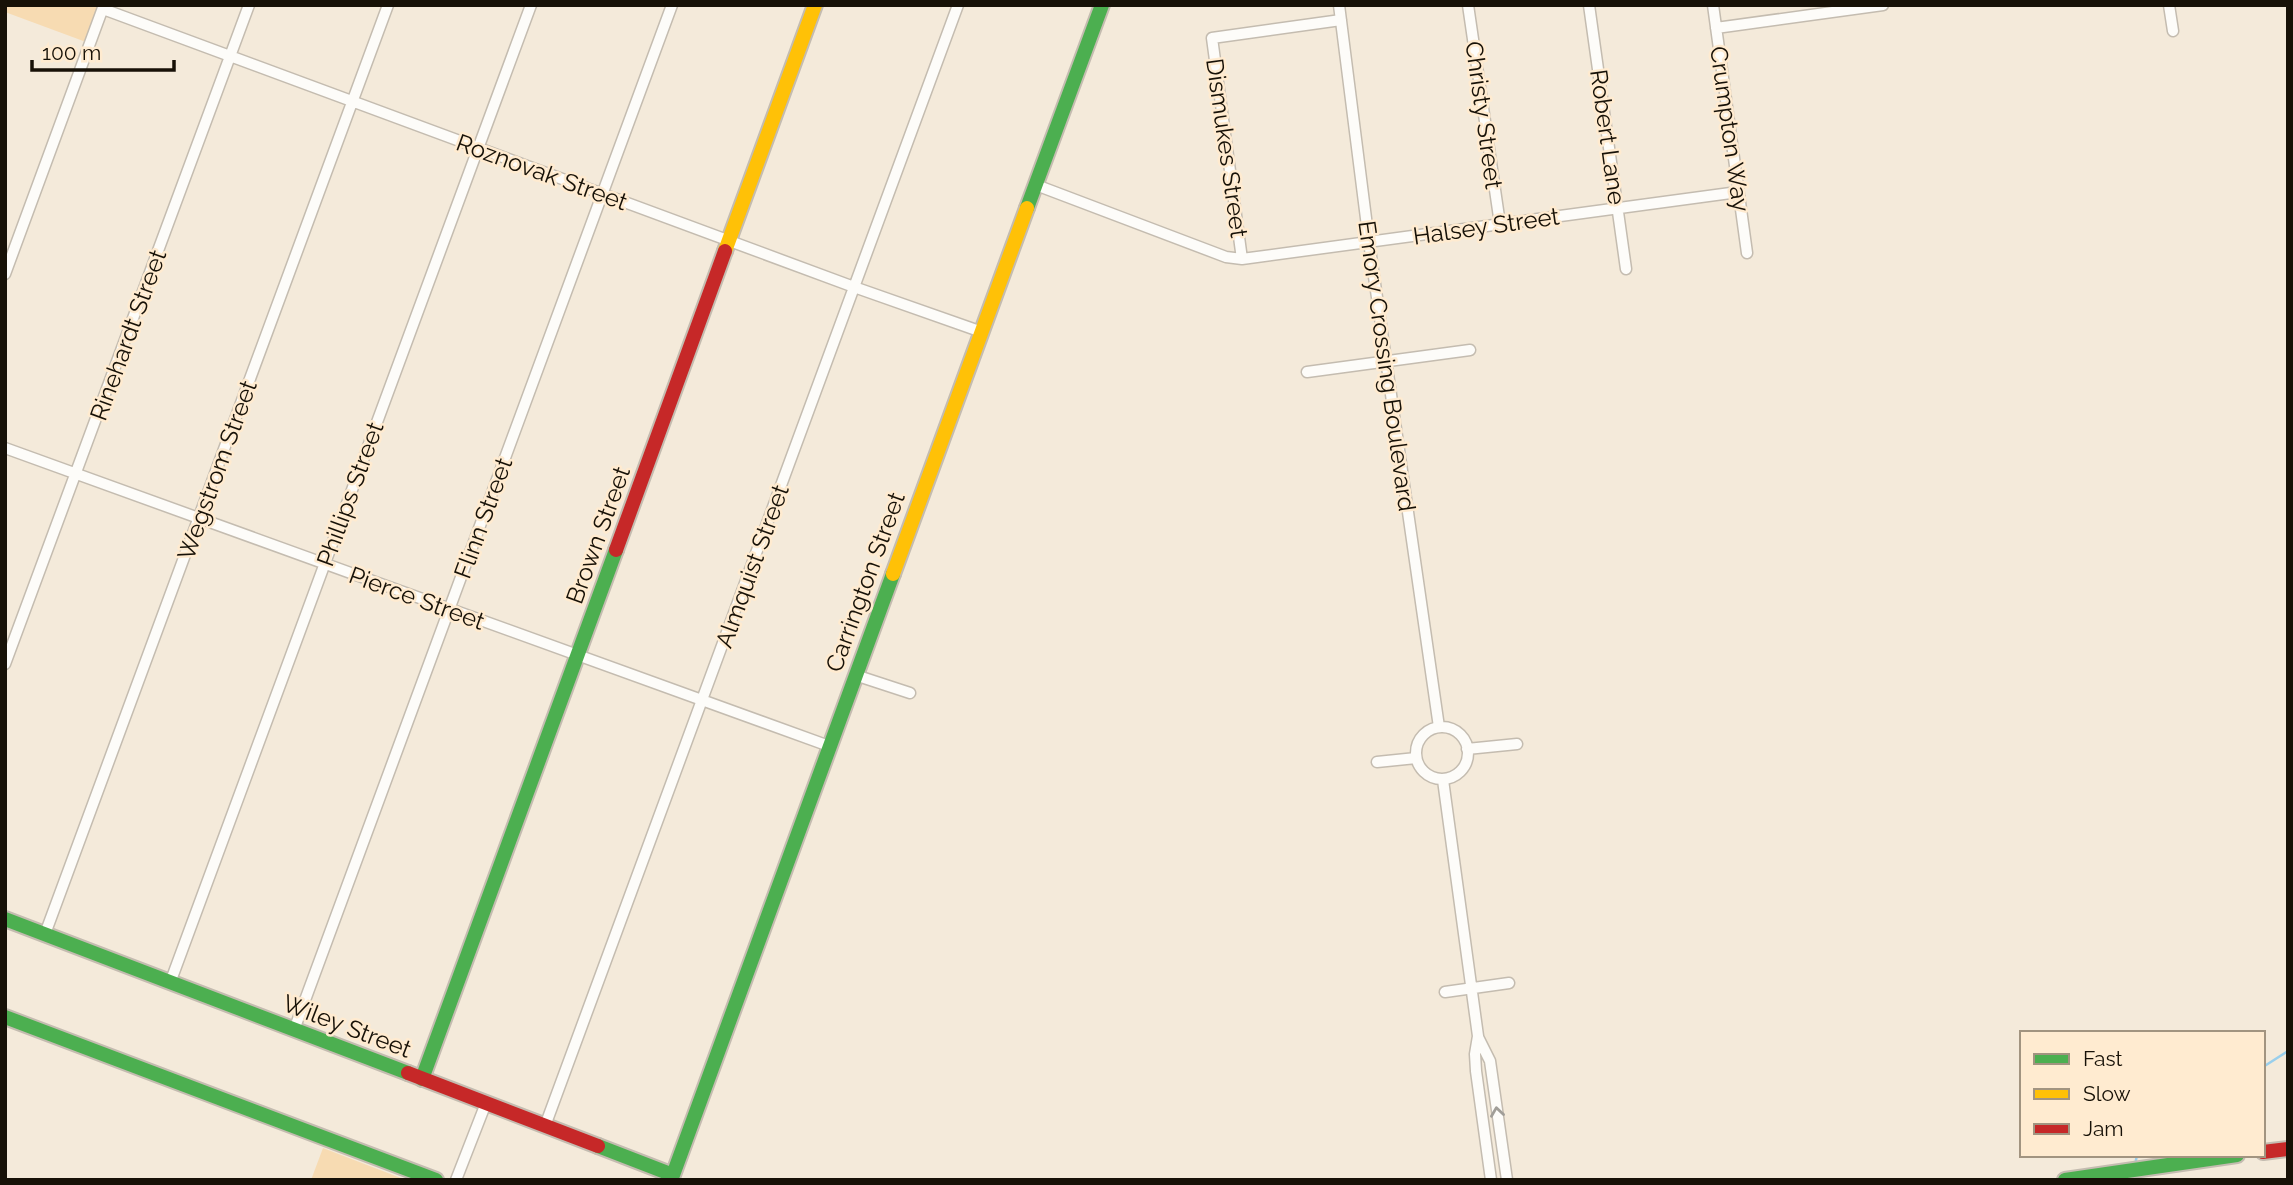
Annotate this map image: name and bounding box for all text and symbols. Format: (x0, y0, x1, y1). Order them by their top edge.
scale bar (32, 28, 173, 72)
street label: Christy Street (1459, 39, 1509, 191)
text: 100 m (42, 40, 101, 65)
street label: Crumpton Way (1704, 44, 1756, 214)
street label: Dismukes Street (1200, 57, 1254, 239)
street label: Robert Lane (1584, 68, 1632, 206)
street label: Roznovak Street (453, 128, 631, 216)
street label: Halsey Street (1411, 201, 1561, 251)
street label: Emory Crossing Boulevard (1352, 219, 1422, 513)
street label: Rinehardt Street (84, 246, 172, 424)
street label: Wegstrom Street (171, 376, 263, 564)
street label: Phillips Street (310, 418, 390, 570)
street label: Flinn Street (448, 454, 518, 582)
street label: Brown Street (560, 462, 636, 608)
street label: Almquist Street (709, 481, 795, 651)
street label: Carrington Street (819, 488, 911, 676)
street label: Pierce Street (345, 560, 489, 636)
street label: Wiley Street (278, 988, 416, 1064)
legend (2020, 1031, 2265, 1157)
text: Fast (2083, 1046, 2123, 1071)
text: Slow (2083, 1081, 2131, 1106)
one-way arrow (1490, 1106, 1505, 1118)
text: Jam (2083, 1116, 2124, 1141)

